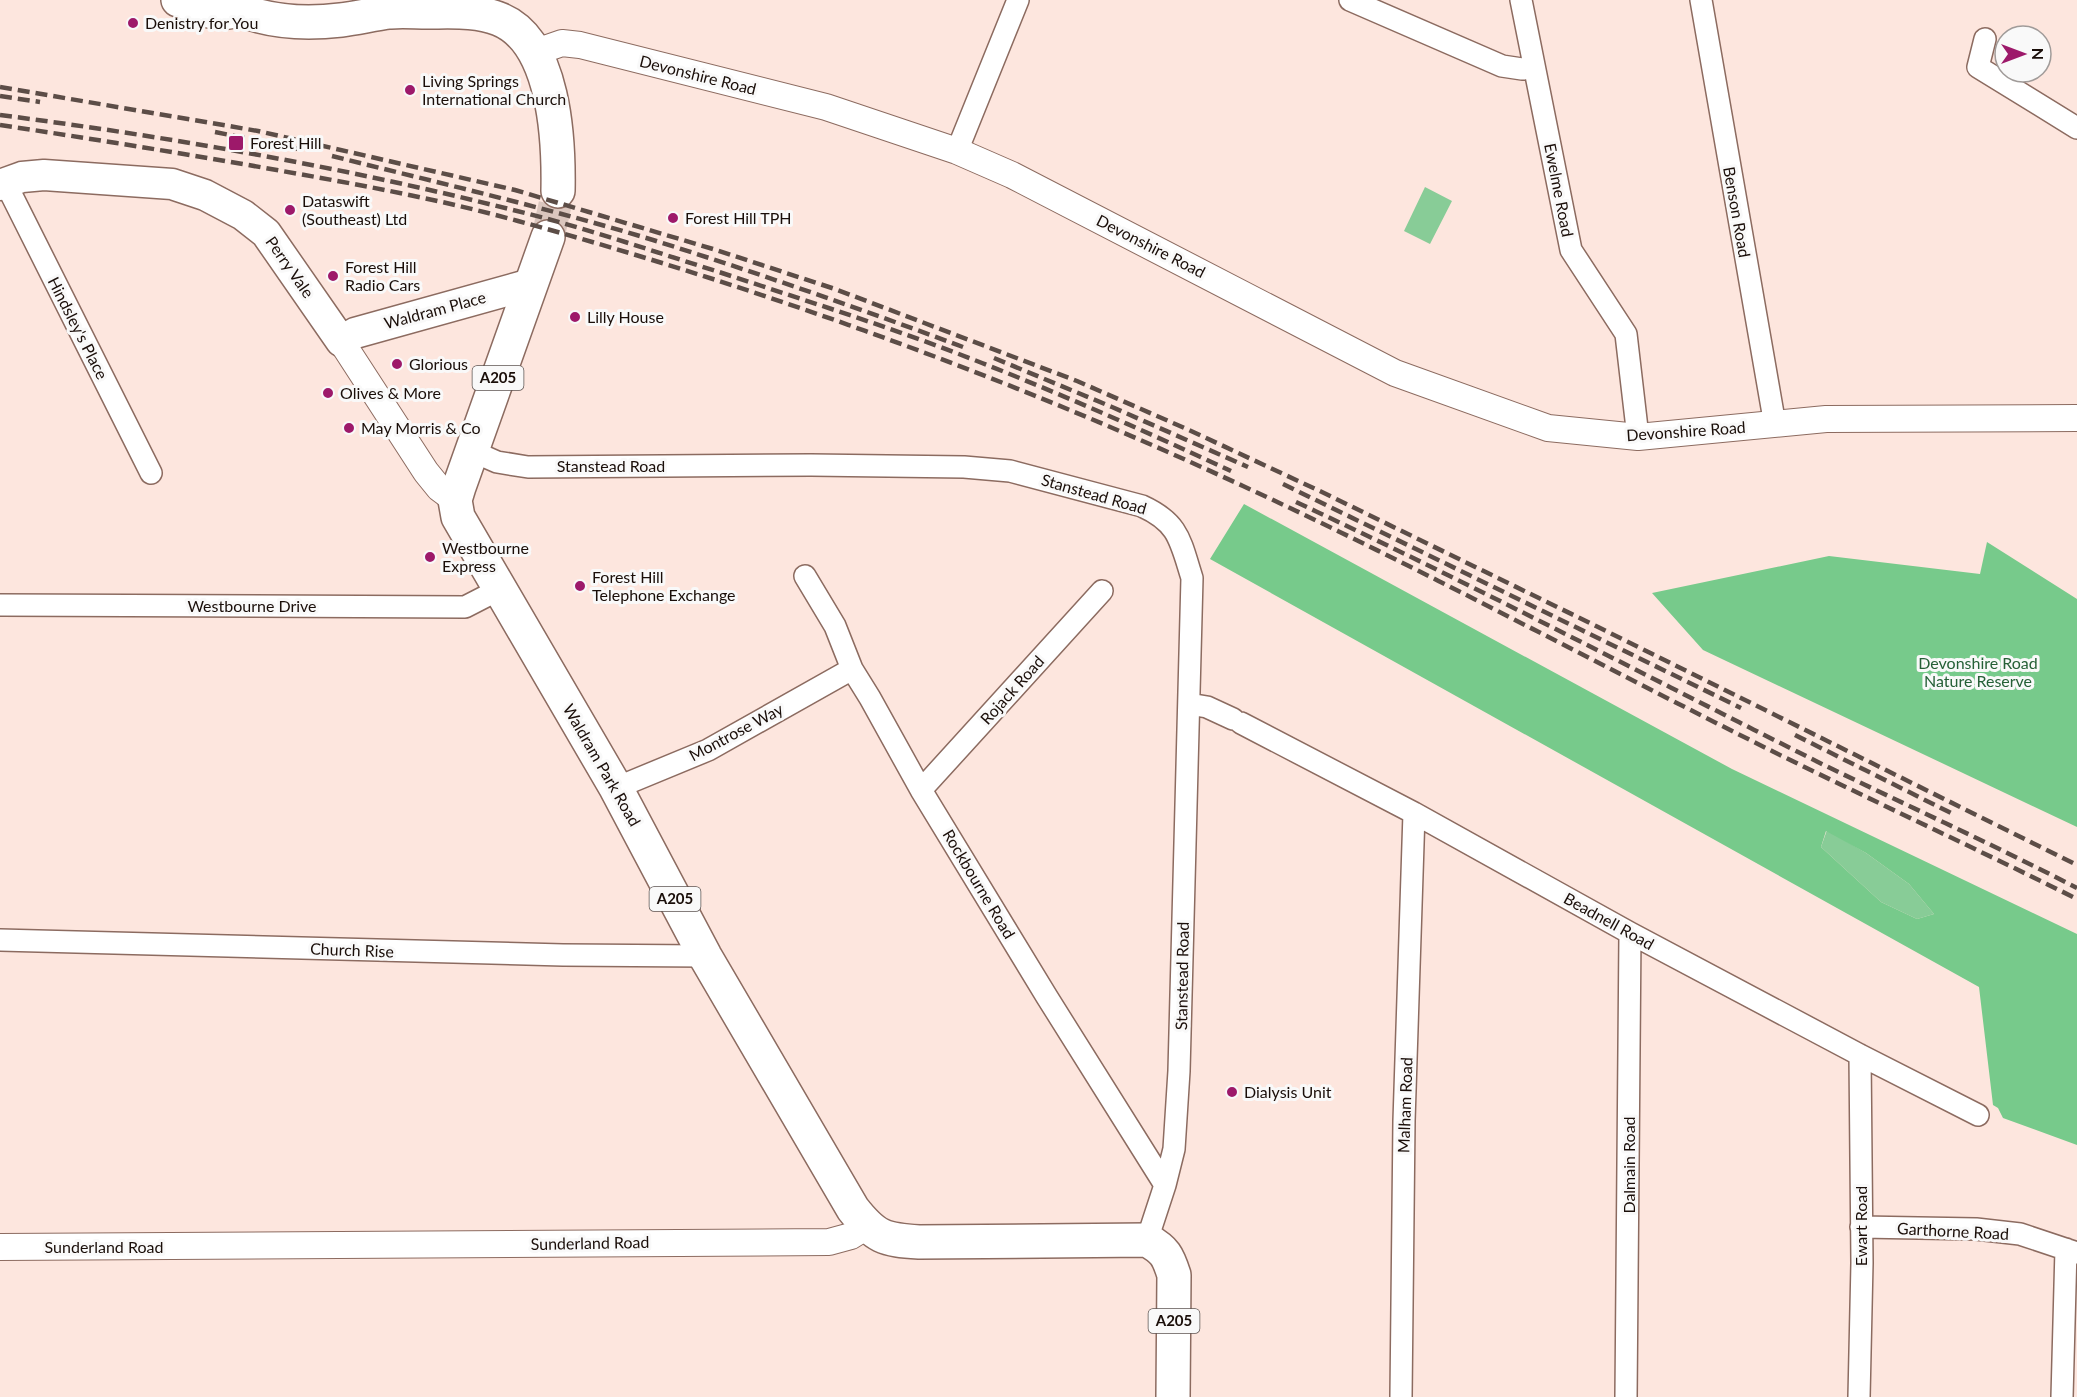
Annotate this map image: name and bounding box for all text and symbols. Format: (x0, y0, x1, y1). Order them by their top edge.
place label: Denistry for You (145, 13, 258, 32)
marker: Denistry for You (126, 16, 140, 30)
north arrow (1993, 24, 2053, 84)
text: N (2029, 48, 2048, 60)
street label: Devonshire Road (638, 51, 758, 98)
place label: Living Springs International Church (422, 71, 566, 108)
marker: Living Springs International Church (403, 83, 417, 97)
place label: Forest Hill (250, 133, 322, 152)
marker: Forest Hill (227, 134, 245, 152)
street label: Ewelme Road (1541, 142, 1578, 238)
street label: Benson Road (1720, 165, 1755, 259)
place label: Dataswift (Southeast) Ltd (302, 191, 407, 228)
marker: Dataswift (Southeast) Ltd (283, 203, 297, 217)
place label: Forest Hill TPH (685, 208, 792, 227)
street label: Devonshire Road (1094, 210, 1209, 281)
marker: Forest Hill TPH (666, 211, 680, 225)
street label: Perry Vale (262, 232, 318, 301)
place label: Forest Hill Radio Cars (345, 257, 420, 294)
marker: Forest Hill Radio Cars (326, 269, 340, 283)
street label: Hindsley's Place (44, 273, 112, 382)
street label: Waldram Place (382, 287, 488, 332)
place label: Lilly House (587, 307, 664, 326)
marker: Lilly House (568, 310, 582, 324)
place label: Glorious (409, 354, 468, 373)
marker: Glorious (390, 357, 404, 371)
road number: A205 (472, 366, 524, 390)
place label: Olives & More (340, 383, 441, 402)
marker: Olives & More (321, 386, 335, 400)
street label: Devonshire Road (1626, 417, 1746, 444)
place label: May Morris & Co (361, 418, 481, 437)
marker: May Morris & Co (342, 421, 356, 435)
street label: Stanstead Road (557, 456, 665, 475)
street label: Stanstead Road (1039, 469, 1149, 518)
place label: Westbourne Express (442, 538, 529, 575)
marker: Westbourne Express (423, 550, 437, 564)
place label: Forest Hill Telephone Exchange (592, 567, 736, 604)
marker: Forest Hill Telephone Exchange (573, 579, 587, 593)
street label: Westbourne Drive (187, 596, 317, 615)
street label: Rojack Road (976, 651, 1047, 728)
park label: Devonshire Road Nature Reserve (1918, 653, 2038, 690)
street label: Montrose Way (686, 698, 787, 764)
street label: Waldram Park Road (560, 700, 645, 829)
street label: Rockbourne Road (939, 826, 1020, 942)
road number: A205 (650, 887, 700, 911)
street label: Beadnell Road (1561, 888, 1658, 953)
street label: Stanstead Road (1171, 922, 1192, 1030)
street label: Church Rise (310, 939, 394, 960)
street label: Malham Road (1393, 1057, 1416, 1153)
place label: Dialysis Unit (1244, 1082, 1332, 1101)
marker: Dialysis Unit (1225, 1085, 1239, 1099)
street label: Dalmain Road (1619, 1116, 1638, 1214)
street label: Ewart Road (1851, 1186, 1870, 1266)
street label: Garthorne Road (1897, 1218, 2009, 1243)
street label: Sunderland Road (530, 1232, 650, 1253)
street label: Sunderland Road (45, 1237, 163, 1256)
road number: A205 (1148, 1309, 1200, 1333)

